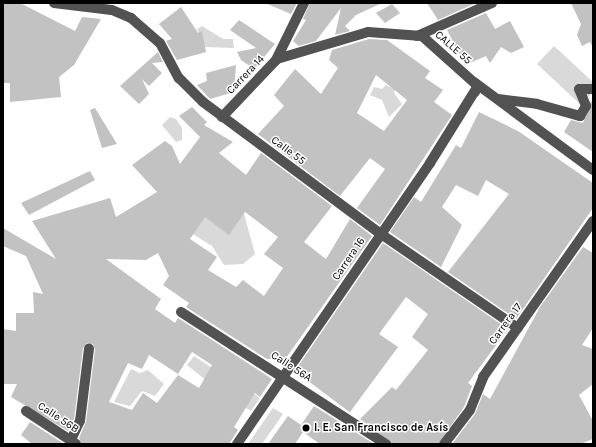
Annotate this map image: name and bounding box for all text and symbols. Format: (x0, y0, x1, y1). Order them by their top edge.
street label: CALLE 55 (432, 28, 474, 68)
street label: Carrera 14 (224, 53, 268, 97)
street label: Calle 55 (268, 134, 308, 168)
street label: Carrera 16 (330, 235, 368, 283)
street label: Carrera 17 (487, 301, 525, 347)
street label: Calle 56A (268, 349, 314, 385)
street label: Calle 56B (35, 400, 81, 436)
place label: I. E. San Francisco de Asís (314, 421, 448, 435)
marker: I. E. San Francisco de Asís (301, 423, 311, 433)

